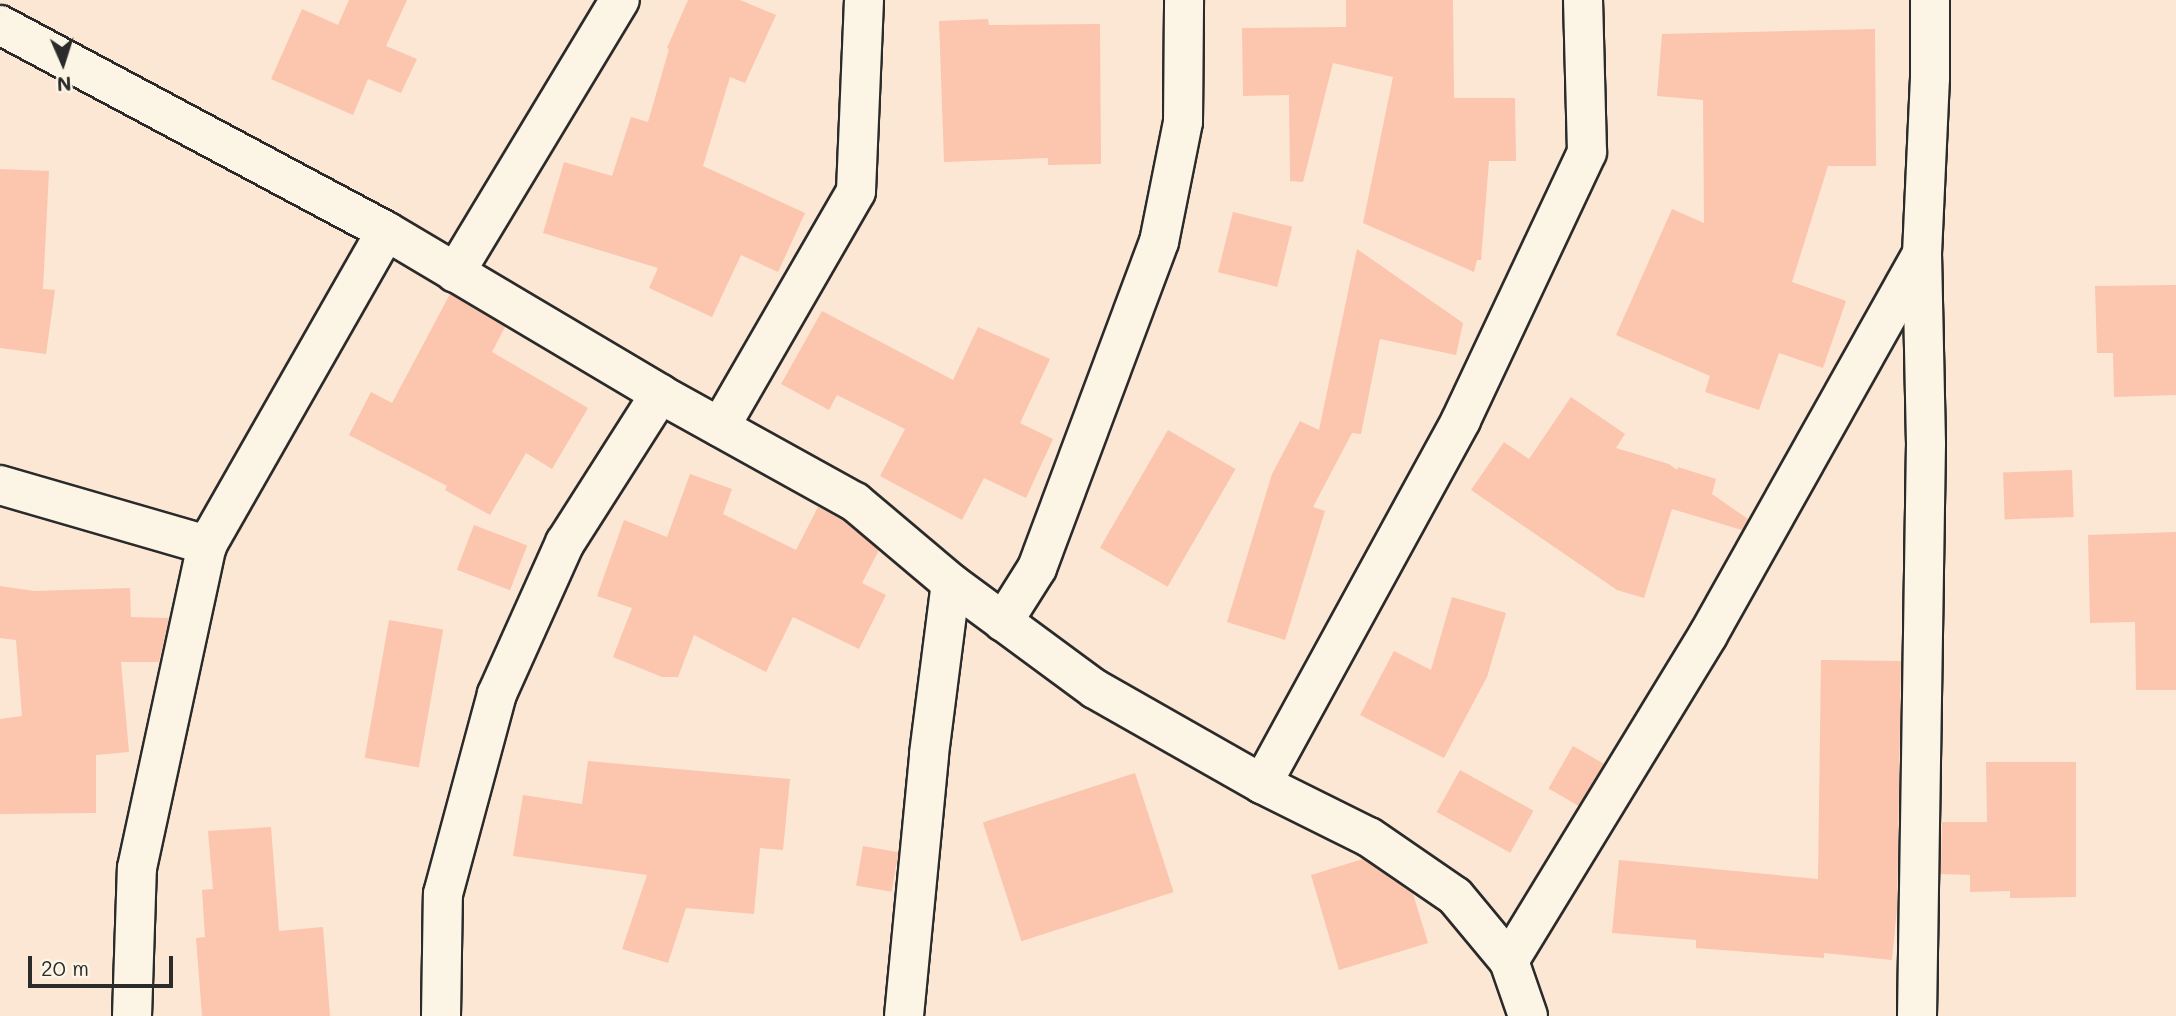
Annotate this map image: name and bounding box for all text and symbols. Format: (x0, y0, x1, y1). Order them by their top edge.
north arrow (28, 28, 98, 98)
text: N (56, 72, 72, 97)
scale bar (32, 942, 177, 986)
text: 20 m (41, 954, 89, 981)

